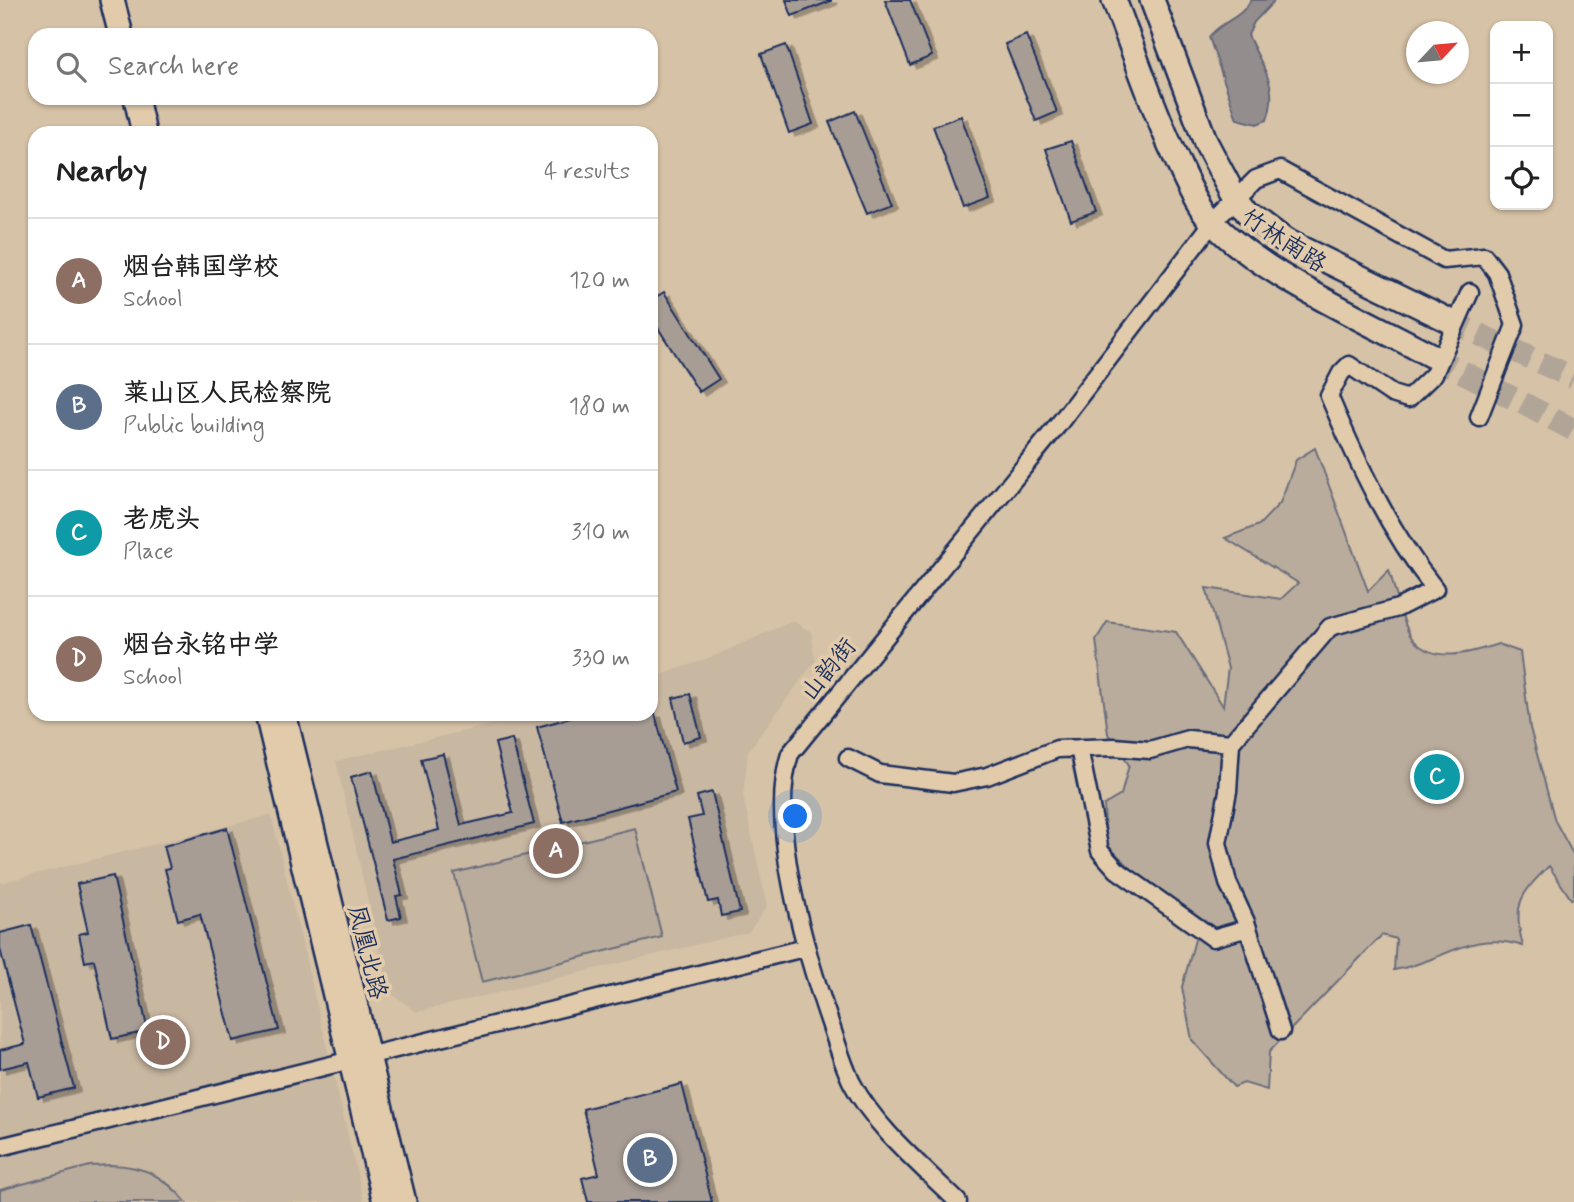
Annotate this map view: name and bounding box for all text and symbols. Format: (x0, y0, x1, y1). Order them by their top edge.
north arrow (1406, 21, 1469, 84)
map controls (1490, 21, 1553, 210)
button: + (1490, 21, 1553, 84)
search box (28, 28, 658, 105)
icon: search (52, 48, 90, 86)
text: Search here (108, 50, 239, 84)
button: − (1490, 84, 1553, 147)
button: locate (1490, 147, 1553, 210)
text: Nearby (56, 152, 147, 191)
text: 4 results (544, 157, 630, 187)
street label: 竹林南路 (1234, 202, 1332, 280)
text: 烟台韩国学校 (123, 251, 279, 285)
text: A (71, 266, 87, 296)
text: 120 m (569, 266, 630, 296)
text: School (123, 285, 183, 315)
text: 莱山区人民检察院 (123, 377, 331, 411)
text: B (72, 392, 86, 422)
text: 180 m (569, 392, 630, 422)
text: Public building (123, 411, 265, 441)
text: 老虎头 (123, 503, 201, 537)
text: C (71, 518, 87, 548)
text: 310 m (571, 518, 630, 548)
text: Place (123, 537, 174, 567)
text: 烟台永铭中学 (123, 629, 279, 663)
street label: 山韵街 (794, 632, 864, 708)
text: D (71, 644, 87, 674)
text: 330 m (572, 644, 630, 674)
text: School (123, 663, 183, 693)
pin: C (1414, 751, 1460, 803)
your location (778, 799, 812, 833)
pin: A (533, 825, 579, 877)
street label: 凤凰北路 (340, 902, 393, 1003)
pin: D (140, 1016, 186, 1068)
pin: B (627, 1134, 673, 1186)

